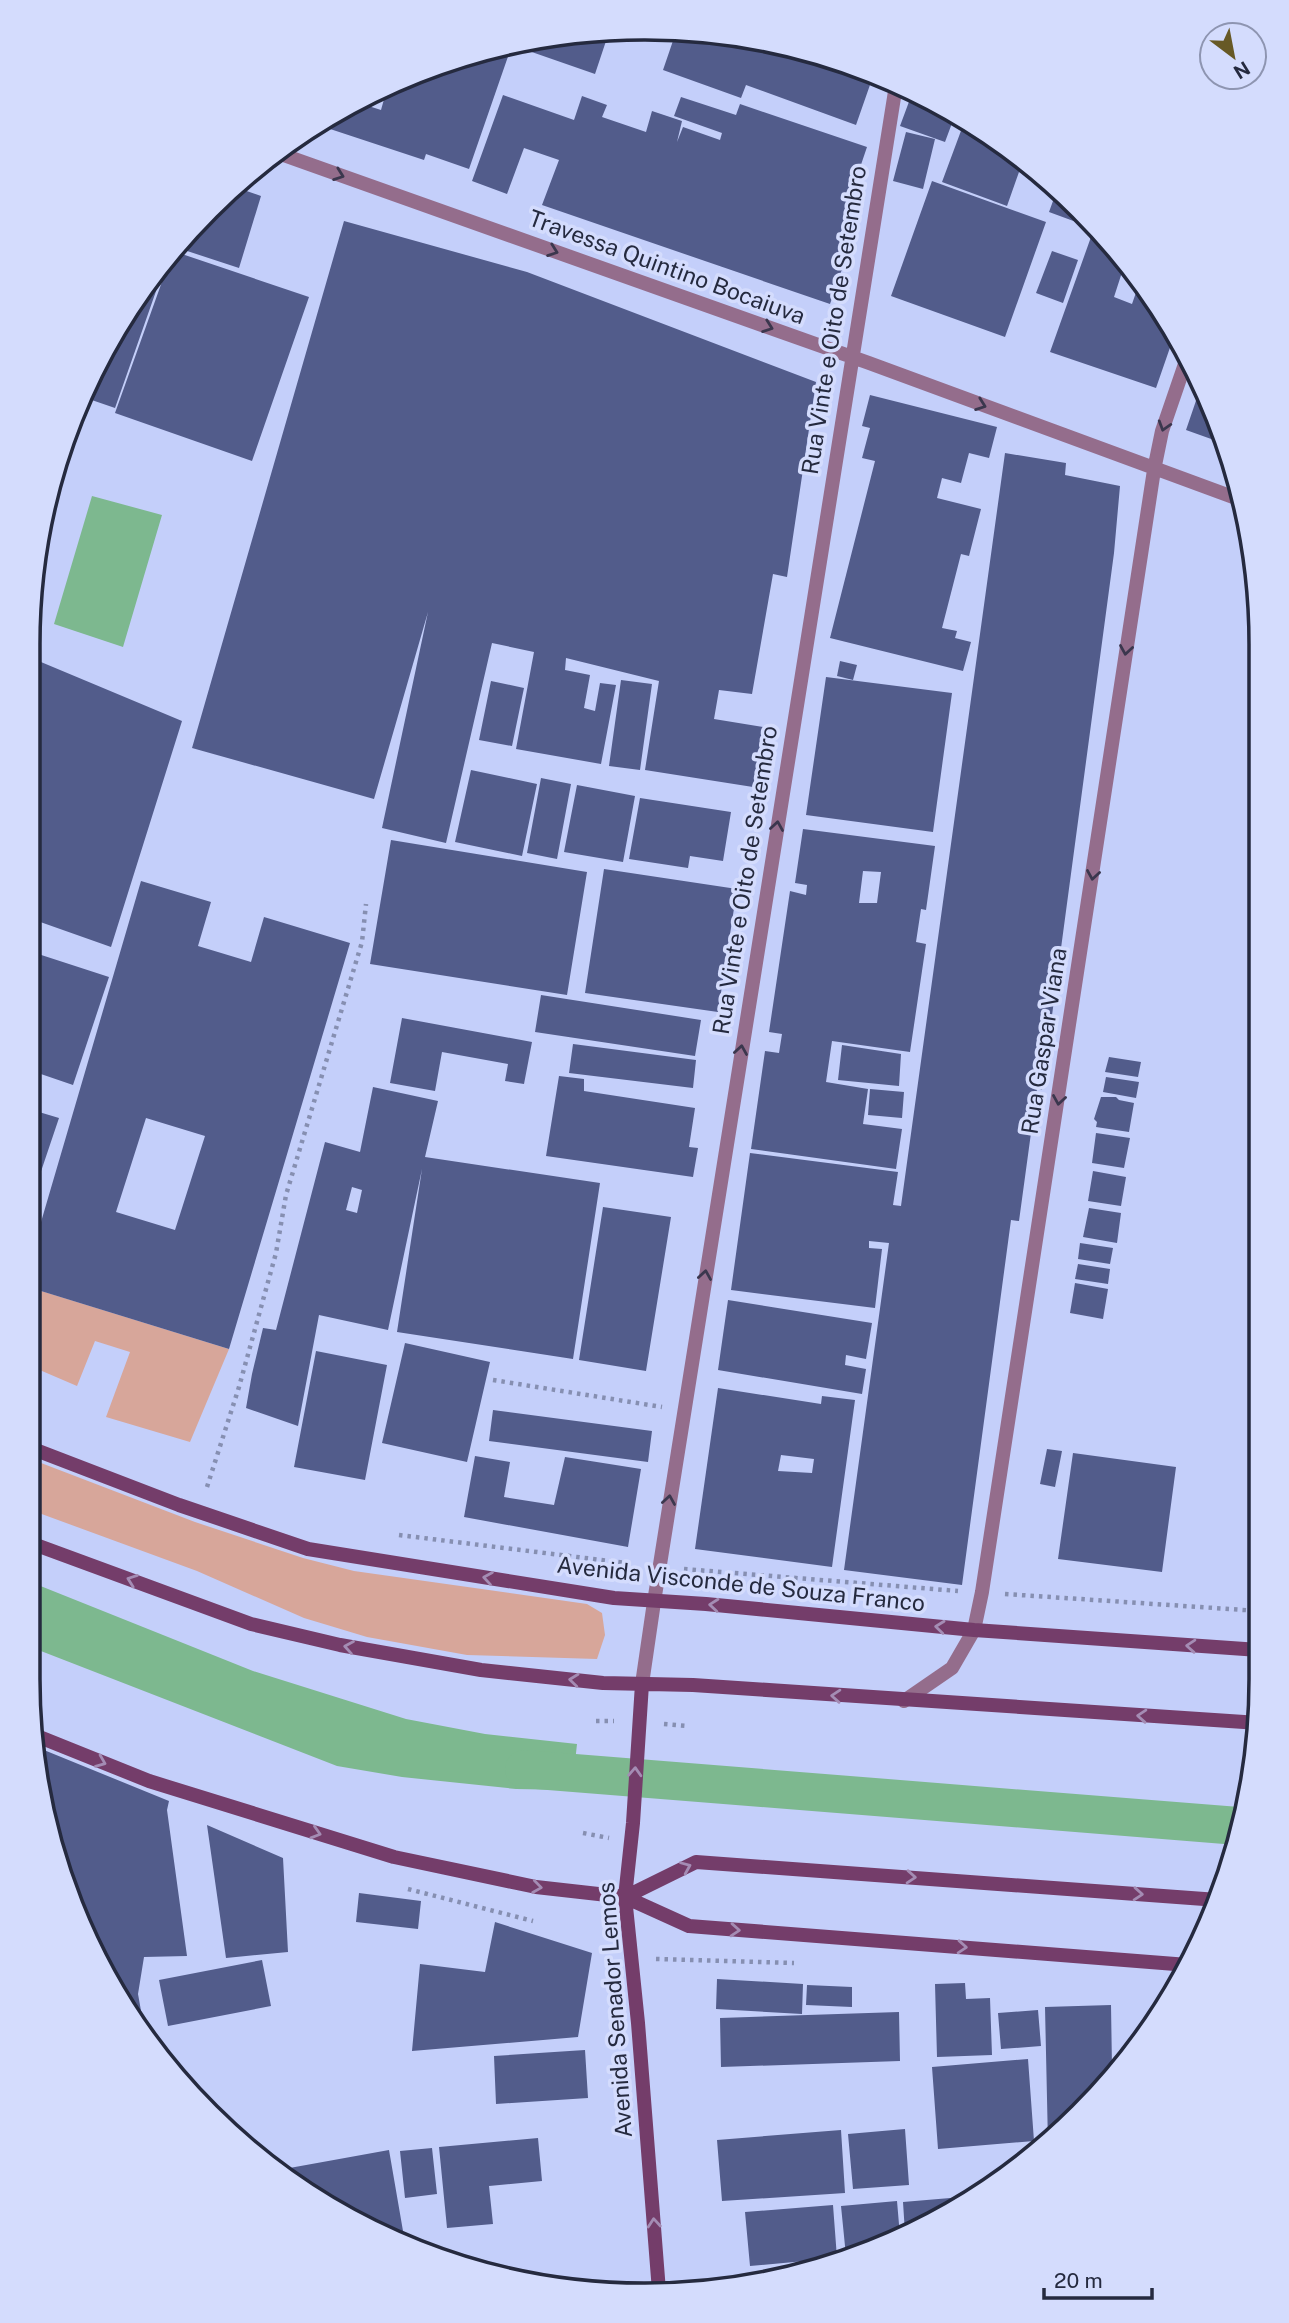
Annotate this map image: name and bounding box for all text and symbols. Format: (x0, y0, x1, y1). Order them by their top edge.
north arrow (1198, 21, 1268, 91)
text: N (1230, 57, 1254, 84)
street label: Rua Vinte e Oito de Setembro (796, 164, 871, 476)
one-way arrow (332, 167, 345, 181)
street label: Travessa Quintino Bocaiuva (525, 204, 809, 329)
one-way arrow (547, 243, 559, 257)
one-way arrow (761, 319, 773, 333)
one-way arrow (975, 397, 987, 411)
one-way arrow (1158, 419, 1173, 431)
one-way arrow (1119, 644, 1134, 656)
street label: Rua Vinte e Oito de Setembro (707, 724, 782, 1036)
one-way arrow (769, 820, 784, 832)
one-way arrow (1085, 869, 1100, 881)
street label: Rua Gaspar Viana (1015, 946, 1072, 1136)
one-way arrow (733, 1045, 748, 1056)
one-way arrow (1051, 1094, 1066, 1106)
one-way arrow (697, 1269, 712, 1281)
one-way arrow (661, 1494, 676, 1506)
street label: Avenida Visconde de Souza Franco (556, 1551, 927, 1616)
one-way arrow (482, 1571, 494, 1586)
one-way arrow (126, 1574, 138, 1588)
one-way arrow (708, 1598, 719, 1613)
one-way arrow (934, 1619, 946, 1634)
one-way arrow (1186, 1638, 1197, 1653)
one-way arrow (343, 1640, 355, 1655)
one-way arrow (568, 1672, 579, 1687)
one-way arrow (830, 1689, 841, 1704)
one-way arrow (1136, 1709, 1147, 1724)
one-way arrow (94, 1753, 106, 1767)
one-way arrow (628, 1767, 643, 1778)
one-way arrow (310, 1825, 322, 1840)
one-way arrow (679, 1861, 691, 1875)
one-way arrow (906, 1870, 917, 1885)
one-way arrow (531, 1879, 543, 1894)
street label: Avenida Senador Lemos (592, 1881, 637, 2139)
one-way arrow (1133, 1886, 1144, 1901)
one-way arrow (730, 1922, 741, 1937)
one-way arrow (957, 1939, 968, 1954)
one-way arrow (647, 2217, 662, 2228)
scale bar (1044, 2256, 1152, 2300)
text: 20 m (1054, 2268, 1103, 2293)

